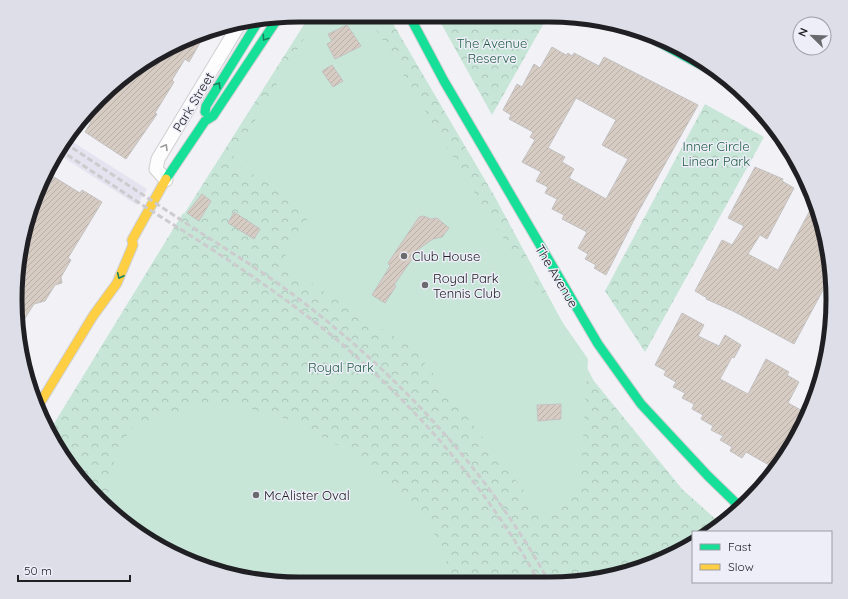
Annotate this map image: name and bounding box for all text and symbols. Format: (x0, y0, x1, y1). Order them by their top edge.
north arrow (792, 16, 832, 56)
text: N (795, 26, 811, 39)
one-way arrow (262, 34, 269, 41)
park label: The Avenue Reserve (457, 35, 527, 66)
street label: Park Street (169, 69, 217, 135)
one-way arrow (214, 82, 221, 89)
park label: Inner Circle Linear Park (682, 138, 750, 169)
one-way arrow (161, 144, 168, 151)
street label: The Avenue (532, 242, 582, 310)
place label: Club House (412, 248, 480, 264)
marker: Club House (399, 251, 409, 261)
place label: Royal Park Tennis Club (433, 270, 501, 301)
one-way arrow (117, 272, 125, 279)
marker: Royal Park Tennis Club (420, 280, 430, 290)
park label: Royal Park (308, 359, 374, 375)
place label: McAlister Oval (264, 487, 350, 503)
marker: McAlister Oval (251, 490, 261, 500)
legend (692, 531, 832, 583)
text: Fast (728, 539, 752, 554)
scale bar (18, 557, 130, 583)
text: Slow (728, 559, 754, 574)
text: 50 m (24, 563, 52, 578)

